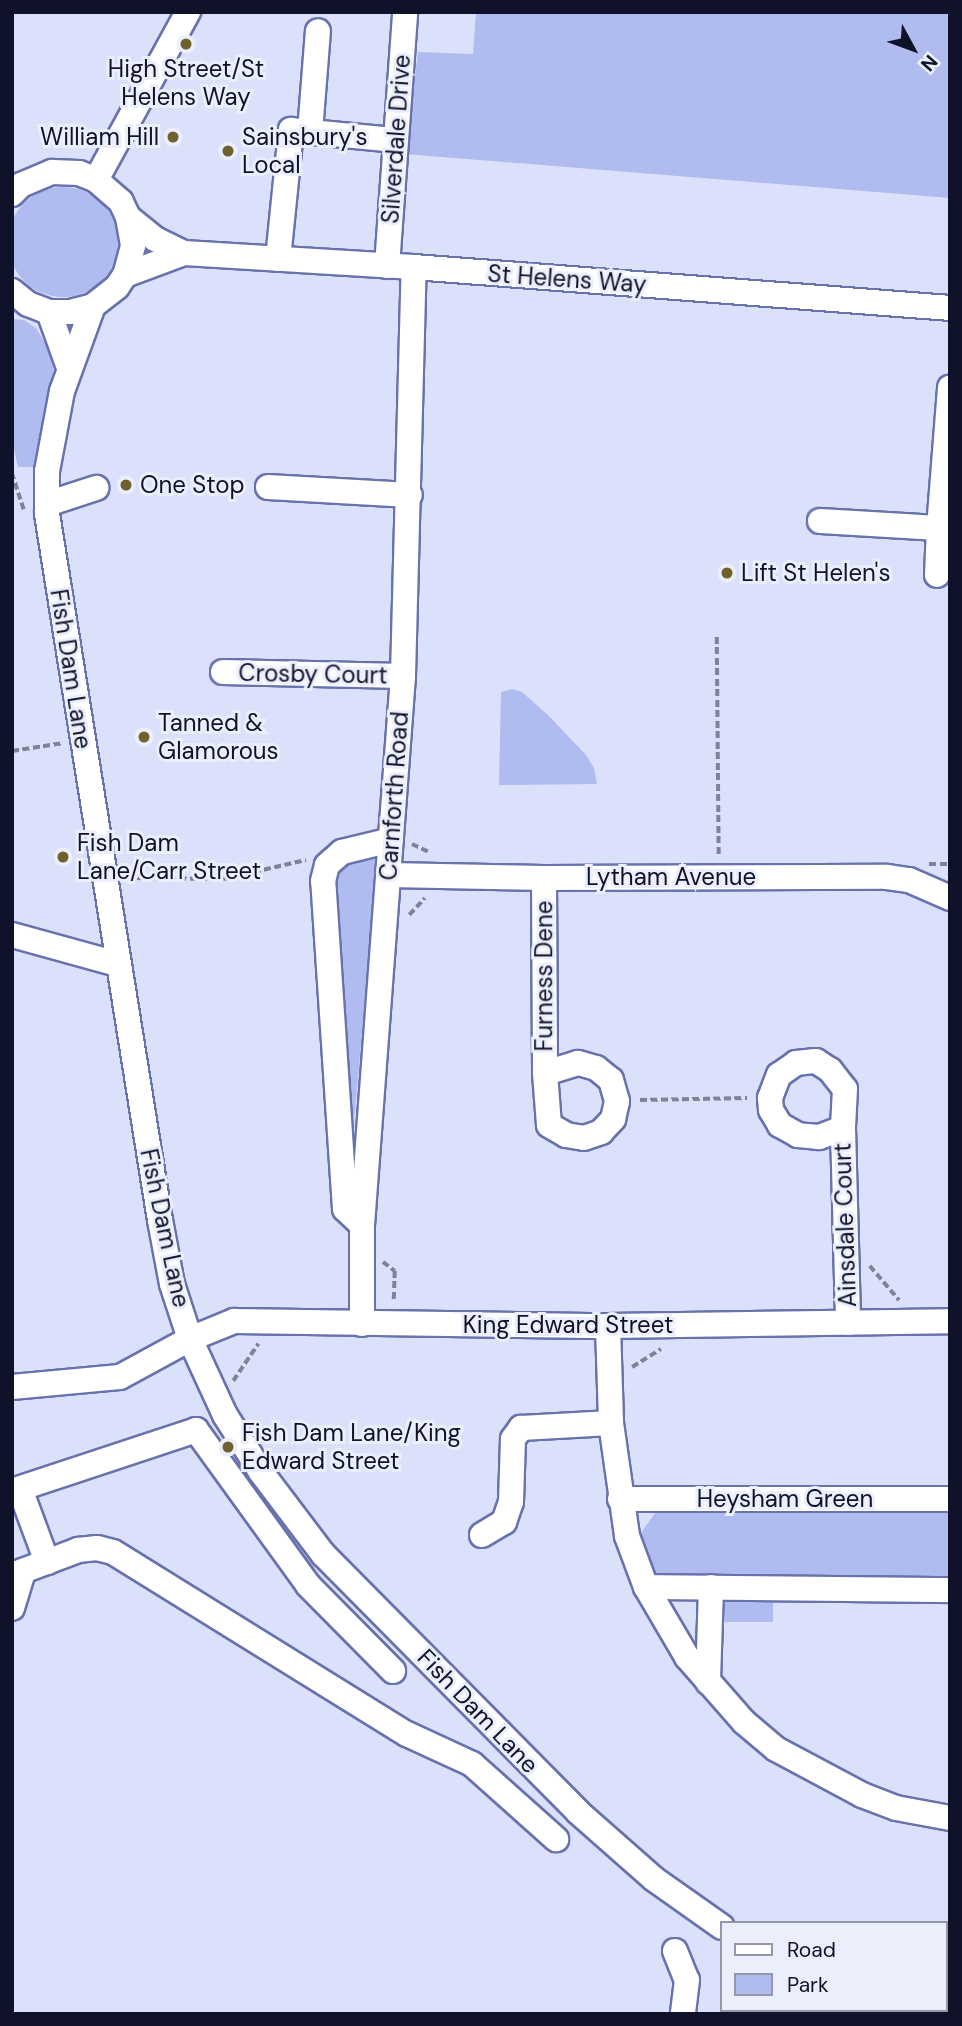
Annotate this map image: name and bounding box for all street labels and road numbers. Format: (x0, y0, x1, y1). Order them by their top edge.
street label: Silverdale Drive (376, 53, 416, 225)
street label: St Helens Way (487, 259, 647, 299)
street label: Fish Dam Lane (44, 587, 98, 751)
street label: Crosby Court (238, 658, 388, 690)
street label: Carnforth Road (374, 711, 414, 881)
street label: Lytham Avenue (586, 863, 756, 891)
street label: Furness Dene (530, 901, 558, 1051)
street label: Ainsdale Court (828, 1142, 862, 1308)
street label: Fish Dam Lane (134, 1146, 196, 1310)
street label: King Edward Street (463, 1311, 673, 1339)
street label: Heysham Green (697, 1485, 873, 1513)
street label: Fish Dam Lane (412, 1643, 544, 1779)

